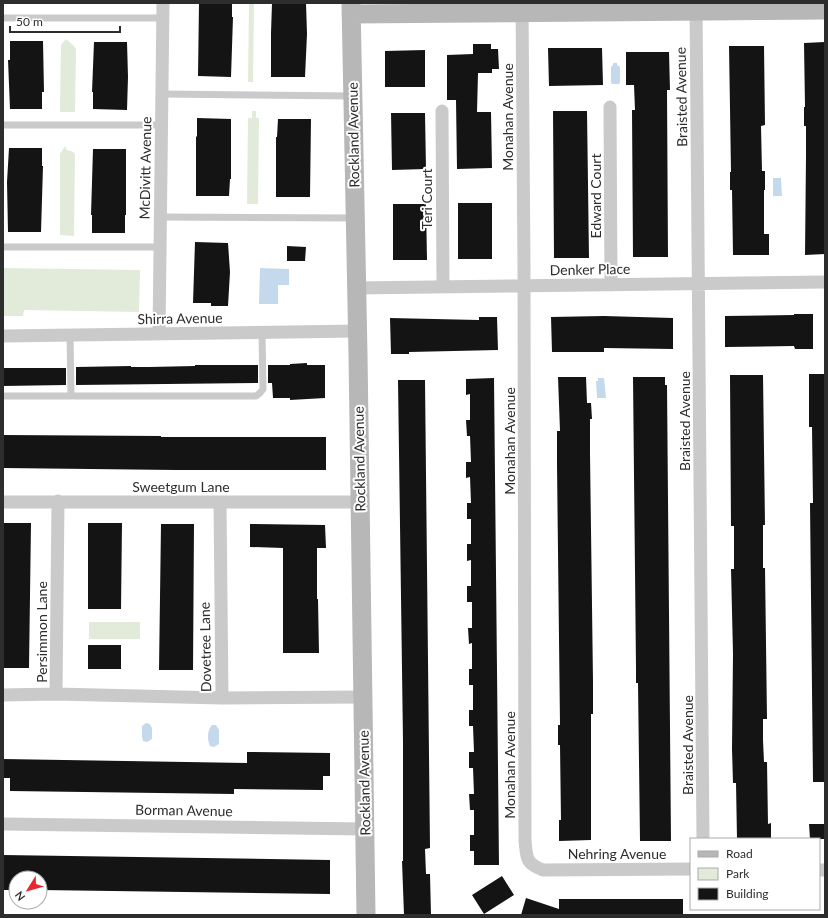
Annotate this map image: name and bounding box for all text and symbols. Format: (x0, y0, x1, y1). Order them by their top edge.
scale bar (10, 8, 120, 34)
text: 50 m (16, 14, 43, 29)
street label: Braisted Avenue (672, 47, 690, 147)
street label: Monahan Avenue (499, 63, 516, 171)
street label: Rockland Avenue (344, 82, 362, 188)
street label: McDivitt Avenue (136, 116, 154, 220)
street label: Edward Court (587, 154, 604, 238)
street label: Teri Court (418, 168, 435, 230)
street label: Denker Place (549, 260, 631, 278)
street label: Shirra Avenue (137, 309, 223, 327)
street label: Braisted Avenue (676, 371, 693, 471)
street label: Monahan Avenue (501, 387, 518, 495)
street label: Rockland Avenue (350, 406, 368, 512)
street label: Sweetgum Lane (132, 478, 230, 495)
street label: Persimmon Lane (33, 581, 50, 683)
street label: Dovetree Lane (196, 602, 214, 692)
street label: Braisted Avenue (679, 695, 696, 795)
street label: Monahan Avenue (501, 711, 518, 819)
street label: Rockland Avenue (355, 730, 373, 836)
street label: Borman Avenue (135, 801, 233, 819)
legend (690, 838, 820, 910)
street label: Nehring Avenue (568, 845, 666, 862)
text: Road (726, 846, 753, 861)
text: Park (726, 866, 750, 881)
north arrow (8, 870, 48, 910)
text: Building (726, 886, 769, 901)
text: N (12, 889, 27, 904)

